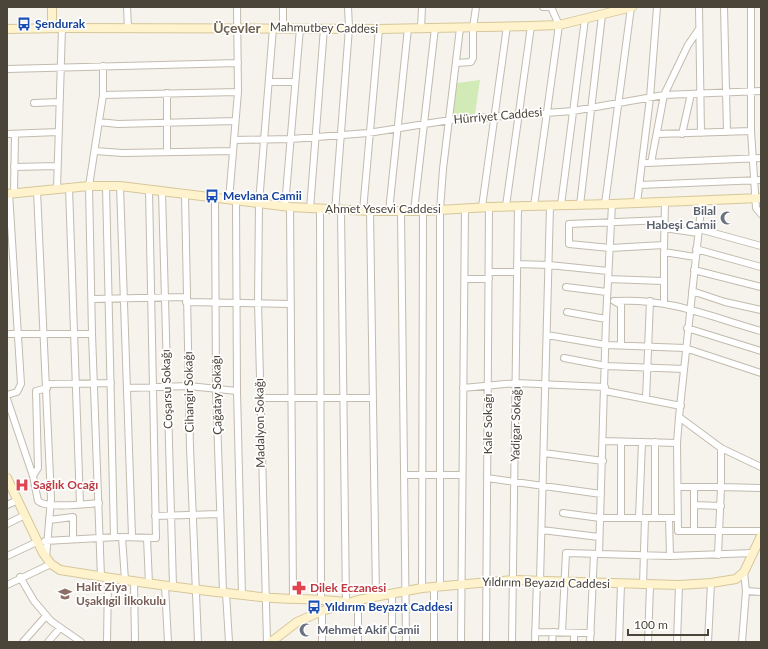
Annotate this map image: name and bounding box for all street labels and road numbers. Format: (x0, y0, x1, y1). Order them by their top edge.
street label: Mahmutbey Caddesi (270, 19, 378, 36)
street label: Hürriyet Caddesi (453, 104, 543, 127)
street label: Ahmet Yesevi Caddesi (325, 201, 441, 216)
street label: Coşarsu Sokağı (158, 349, 175, 429)
street label: Cihangir Sokağı (180, 351, 197, 433)
street label: Çağatay Sokağı (208, 355, 225, 435)
street label: Madalyon Sokağı (251, 378, 268, 468)
street label: Yadigar Sokağı (507, 386, 524, 462)
street label: Kale Sokağı (480, 394, 495, 454)
street label: Yıldırım Beyazıd Caddesi (482, 574, 610, 591)

